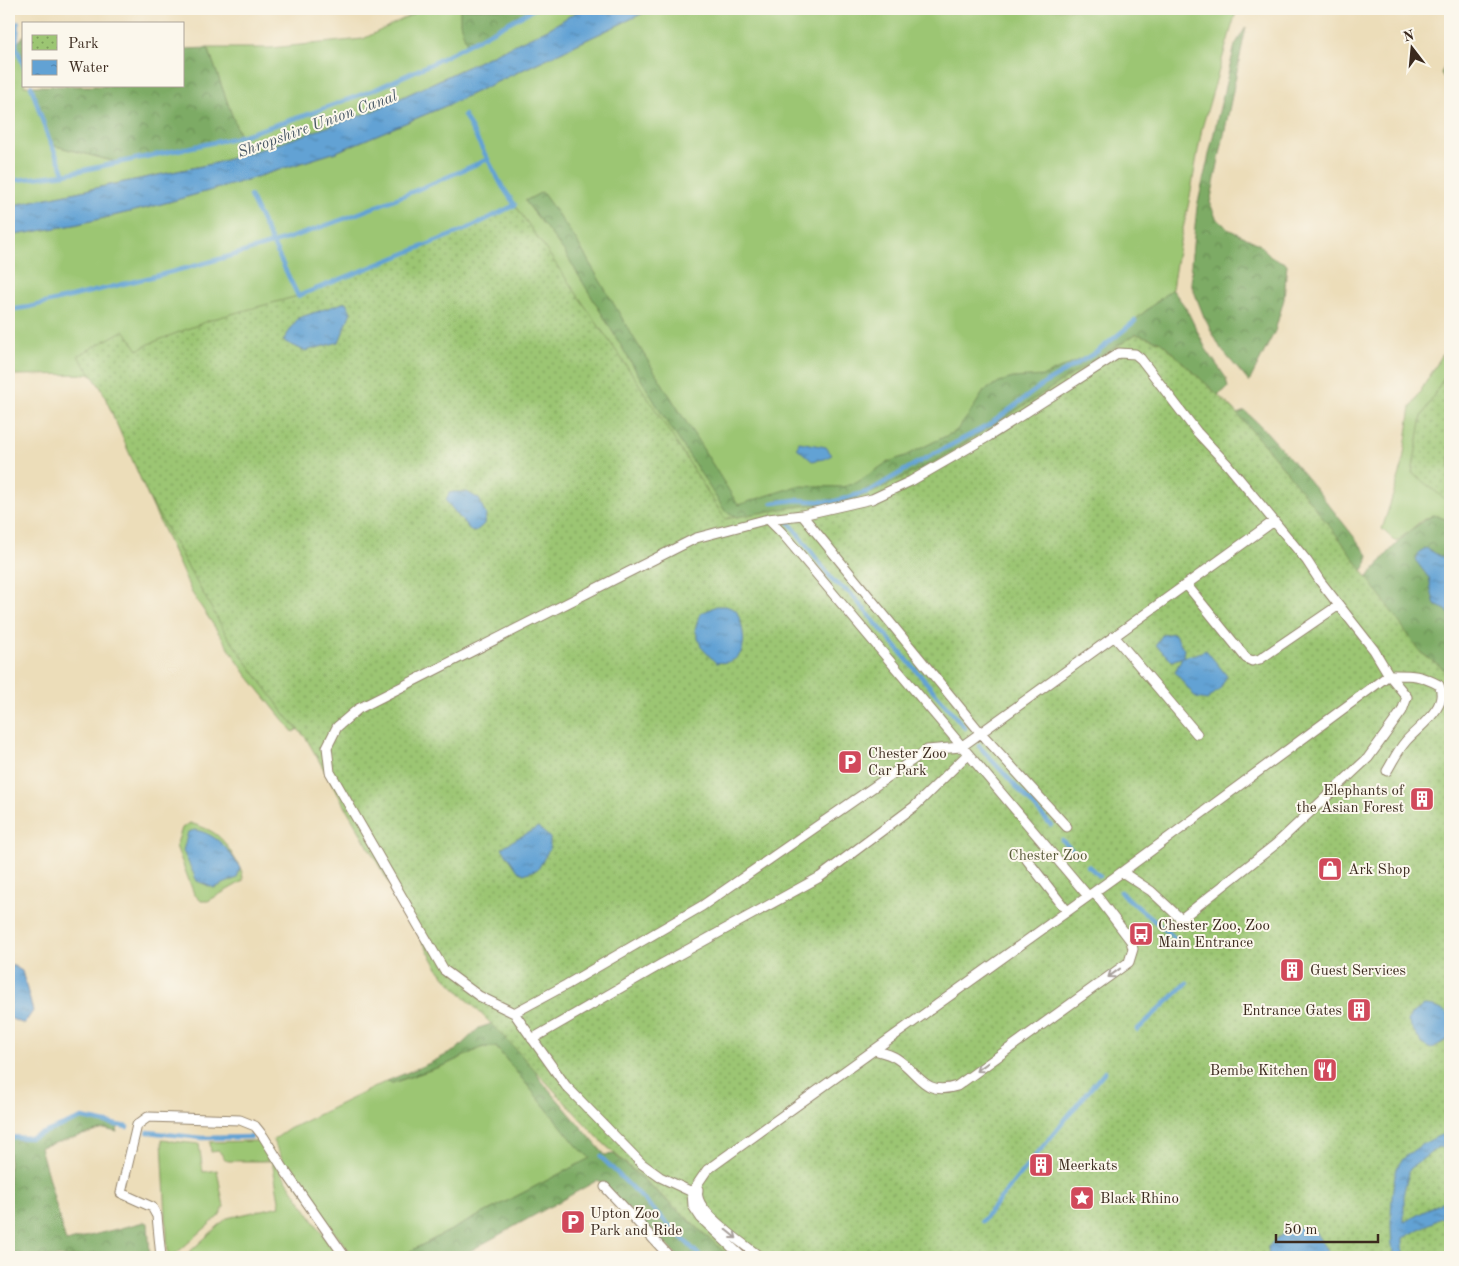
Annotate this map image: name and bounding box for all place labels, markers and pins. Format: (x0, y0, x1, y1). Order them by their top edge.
place label: Chester Zoo Car Park (868, 747, 947, 779)
parking icon: Chester Zoo Car Park (837, 749, 863, 775)
place label: Elephants of the Asian Forest (1296, 784, 1405, 816)
building icon: Elephants of the Asian Forest (1409, 786, 1435, 812)
shop icon: Ark Shop (1317, 856, 1343, 882)
place label: Ark Shop (1348, 863, 1411, 878)
place label: Chester Zoo, Zoo Main Entrance (1158, 919, 1270, 951)
bus stop icon: Chester Zoo, Zoo Main Entrance (1128, 921, 1154, 947)
building icon: Guest Services (1279, 957, 1305, 983)
place label: Guest Services (1310, 964, 1406, 979)
building icon: Entrance Gates (1346, 997, 1372, 1023)
place label: Entrance Gates (1242, 1004, 1342, 1019)
restaurant icon: Bembe Kitchen (1312, 1057, 1338, 1083)
place label: Bembe Kitchen (1210, 1064, 1308, 1079)
building icon: Meerkats (1028, 1152, 1054, 1178)
place label: Meerkats (1058, 1159, 1118, 1174)
place icon: Black Rhino (1069, 1185, 1095, 1211)
place label: Black Rhino (1100, 1192, 1179, 1207)
place label: Upton Zoo Park and Ride (590, 1207, 682, 1239)
parking icon: Upton Zoo Park and Ride (560, 1209, 586, 1235)

